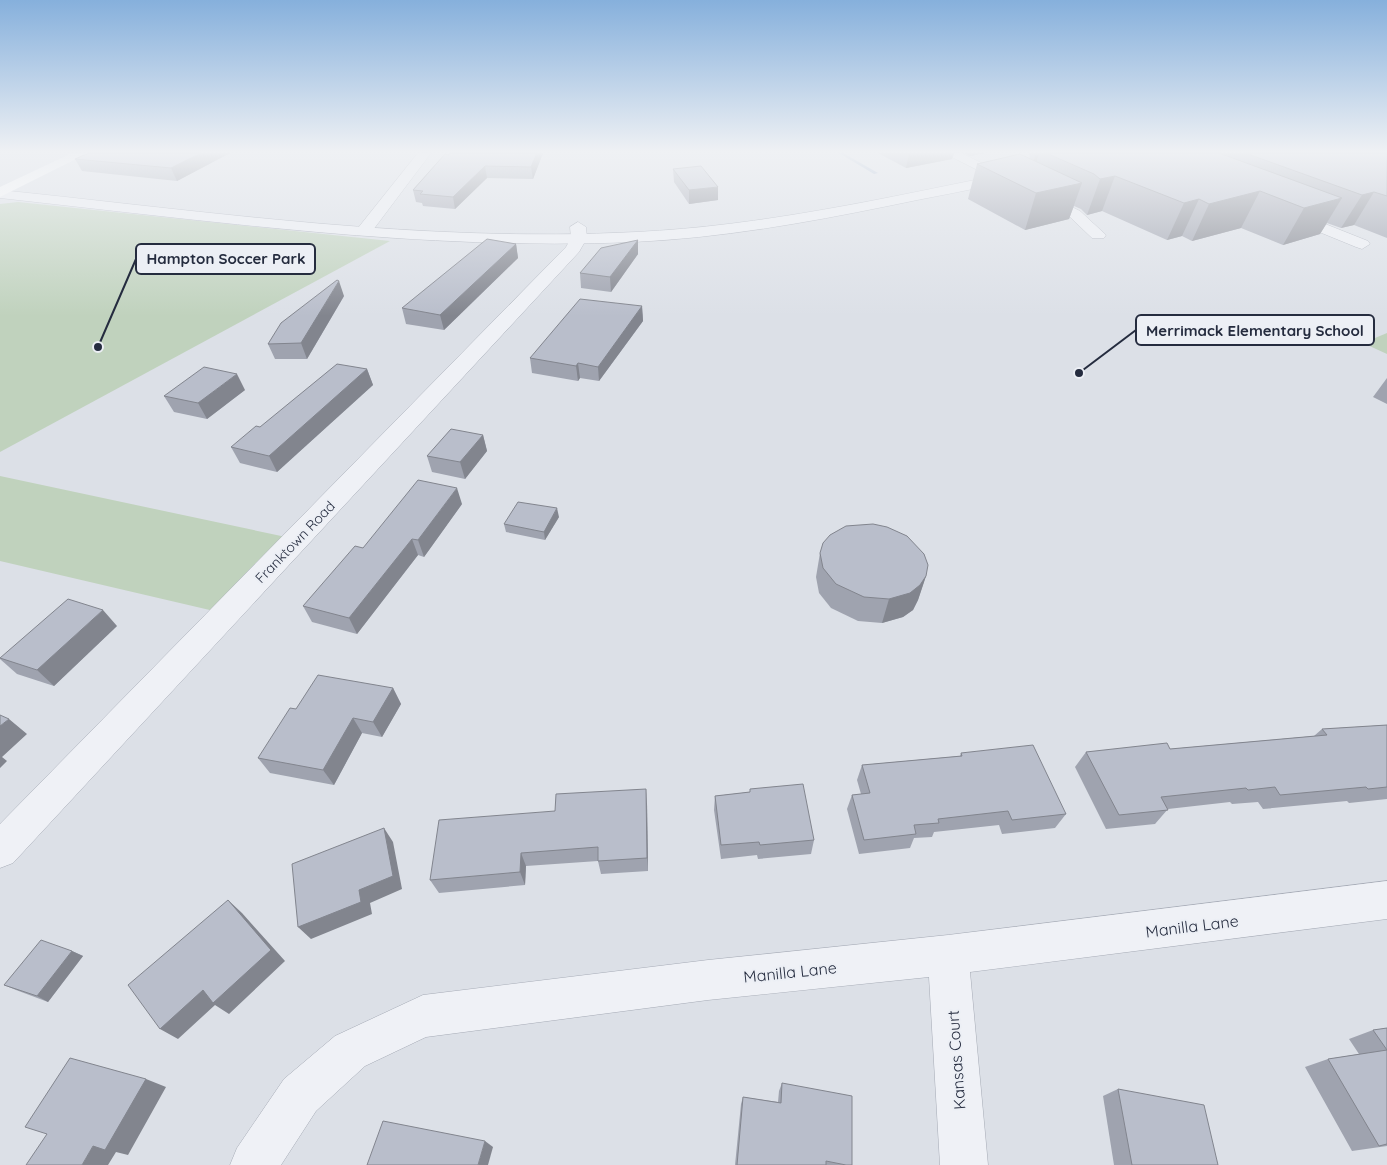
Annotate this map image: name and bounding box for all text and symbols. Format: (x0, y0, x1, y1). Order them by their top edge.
callout: Hampton Soccer Park (136, 244, 315, 274)
text: Hampton Soccer Park (147, 249, 305, 268)
callout: Merrimack Elementary School (1136, 315, 1374, 345)
text: Merrimack Elementary School (1146, 321, 1364, 340)
street label: Franktown Road (251, 497, 339, 587)
street label: Manilla Lane (1144, 910, 1240, 942)
street label: Manilla Lane (742, 957, 838, 987)
street label: Kansas Court (943, 1010, 969, 1110)

